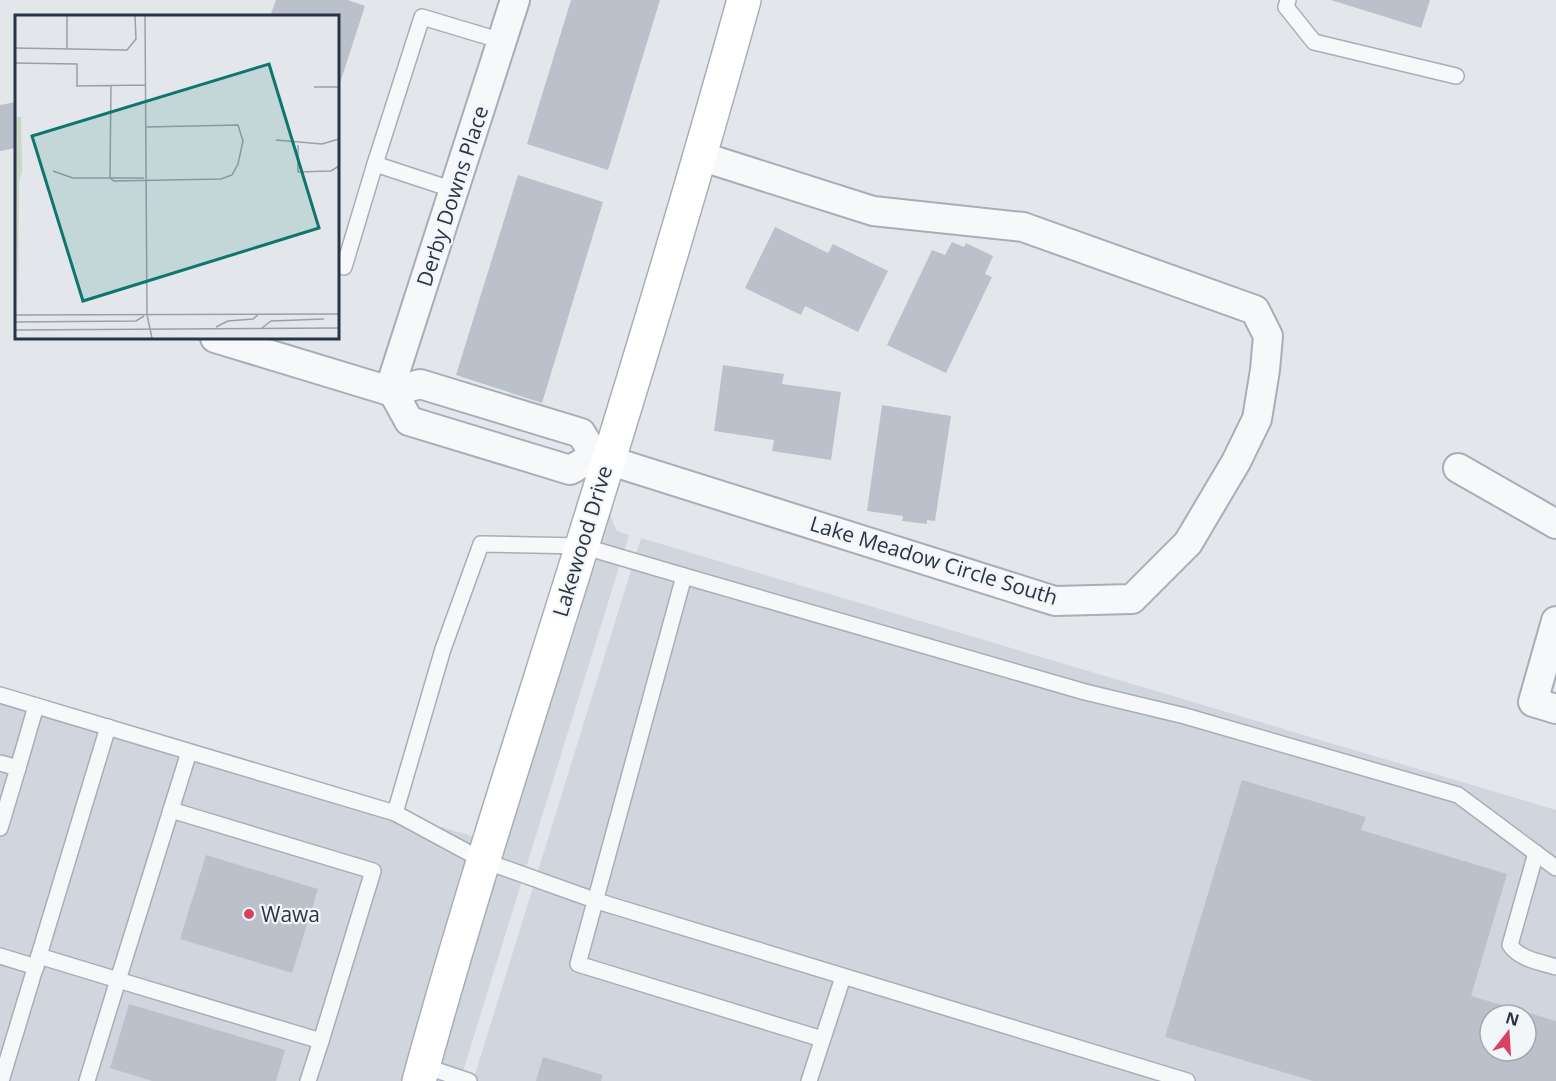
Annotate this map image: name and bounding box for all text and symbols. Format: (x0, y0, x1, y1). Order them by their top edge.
inset map (15, 15, 339, 339)
street label: Derby Downs Place (410, 102, 494, 290)
street label: Lakewood Drive (546, 462, 618, 620)
street label: Lake Meadow Circle South (807, 509, 1061, 611)
place label: Wawa (261, 900, 320, 928)
marker: Wawa (242, 907, 256, 921)
north arrow (1478, 1003, 1538, 1063)
text: N (1503, 1006, 1522, 1031)

